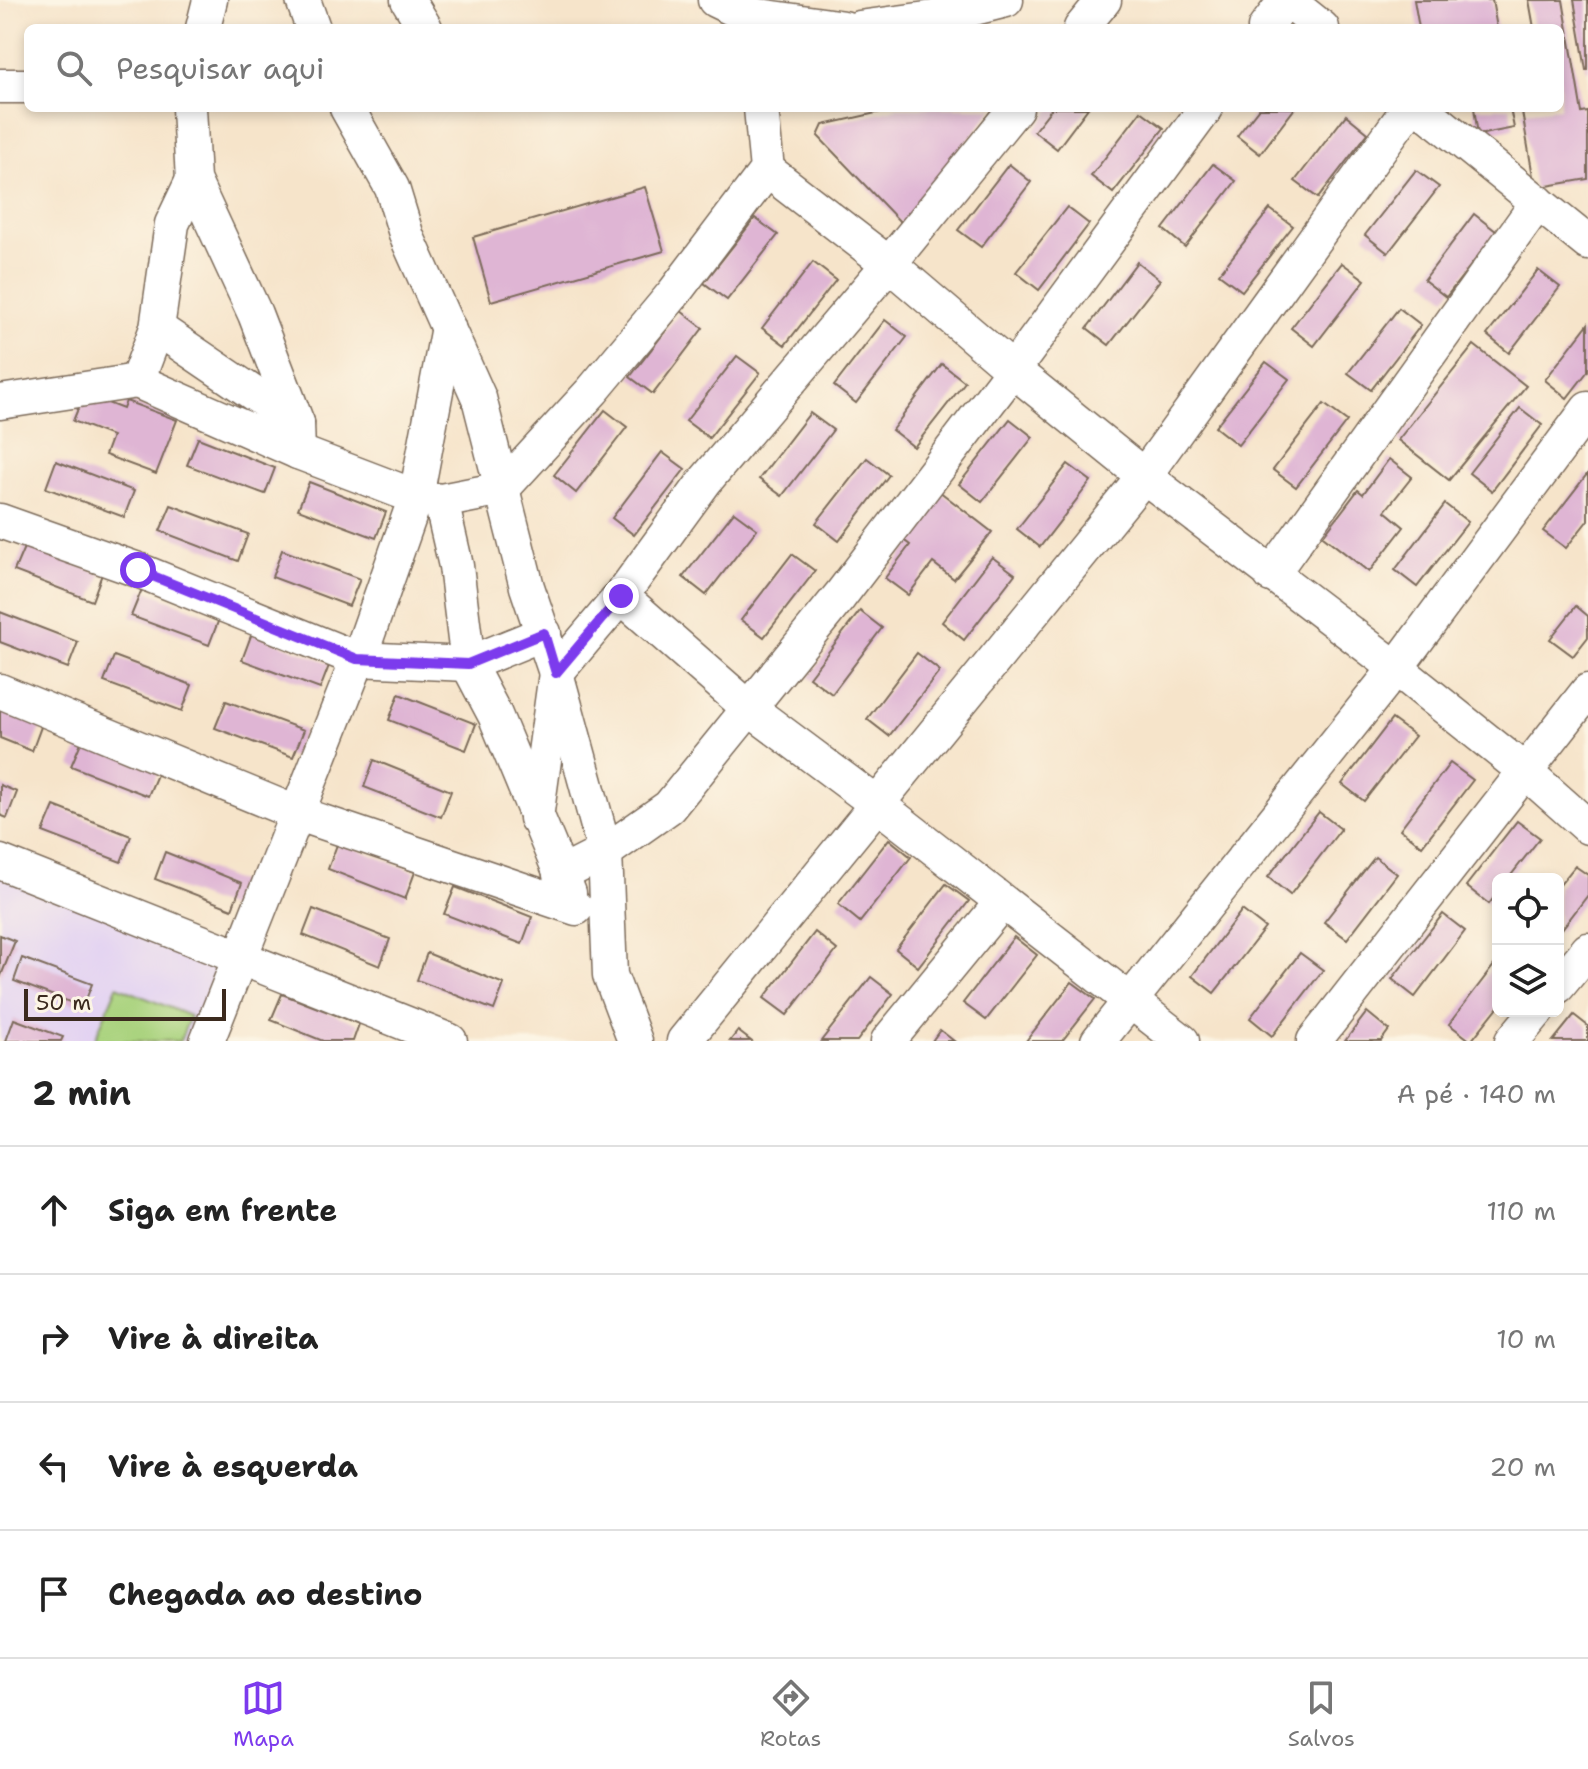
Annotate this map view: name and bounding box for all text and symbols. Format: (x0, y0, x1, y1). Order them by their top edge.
search box (24, 24, 1564, 112)
icon: search (52, 46, 96, 90)
text: Pesquisar aqui (116, 48, 325, 89)
route start (120, 552, 156, 588)
route end (603, 578, 639, 614)
map controls (1492, 873, 1564, 1017)
button: locate (1492, 873, 1564, 945)
button: layers (1492, 945, 1564, 1017)
scale bar (24, 985, 226, 1021)
text: 50 m (36, 988, 91, 1017)
text: 2 min (32, 1070, 131, 1116)
text: A pé · 140 m (1397, 1076, 1556, 1111)
icon: ahead (32, 1188, 76, 1232)
text: Siga em frente (108, 1190, 337, 1231)
text: 110 m (1486, 1193, 1556, 1228)
icon: right (32, 1316, 76, 1360)
text: Vire à direita (108, 1318, 319, 1359)
text: 10 m (1496, 1321, 1556, 1356)
icon: left (32, 1444, 76, 1488)
text: Vire à esquerda (108, 1446, 358, 1487)
text: 20 m (1489, 1449, 1556, 1484)
icon: arrive (32, 1572, 76, 1616)
text: Chegada ao destino (108, 1574, 423, 1615)
tab: Mapa (233, 1676, 294, 1753)
tab: Rotas (760, 1676, 821, 1753)
tab: Salvos (1288, 1676, 1355, 1753)

